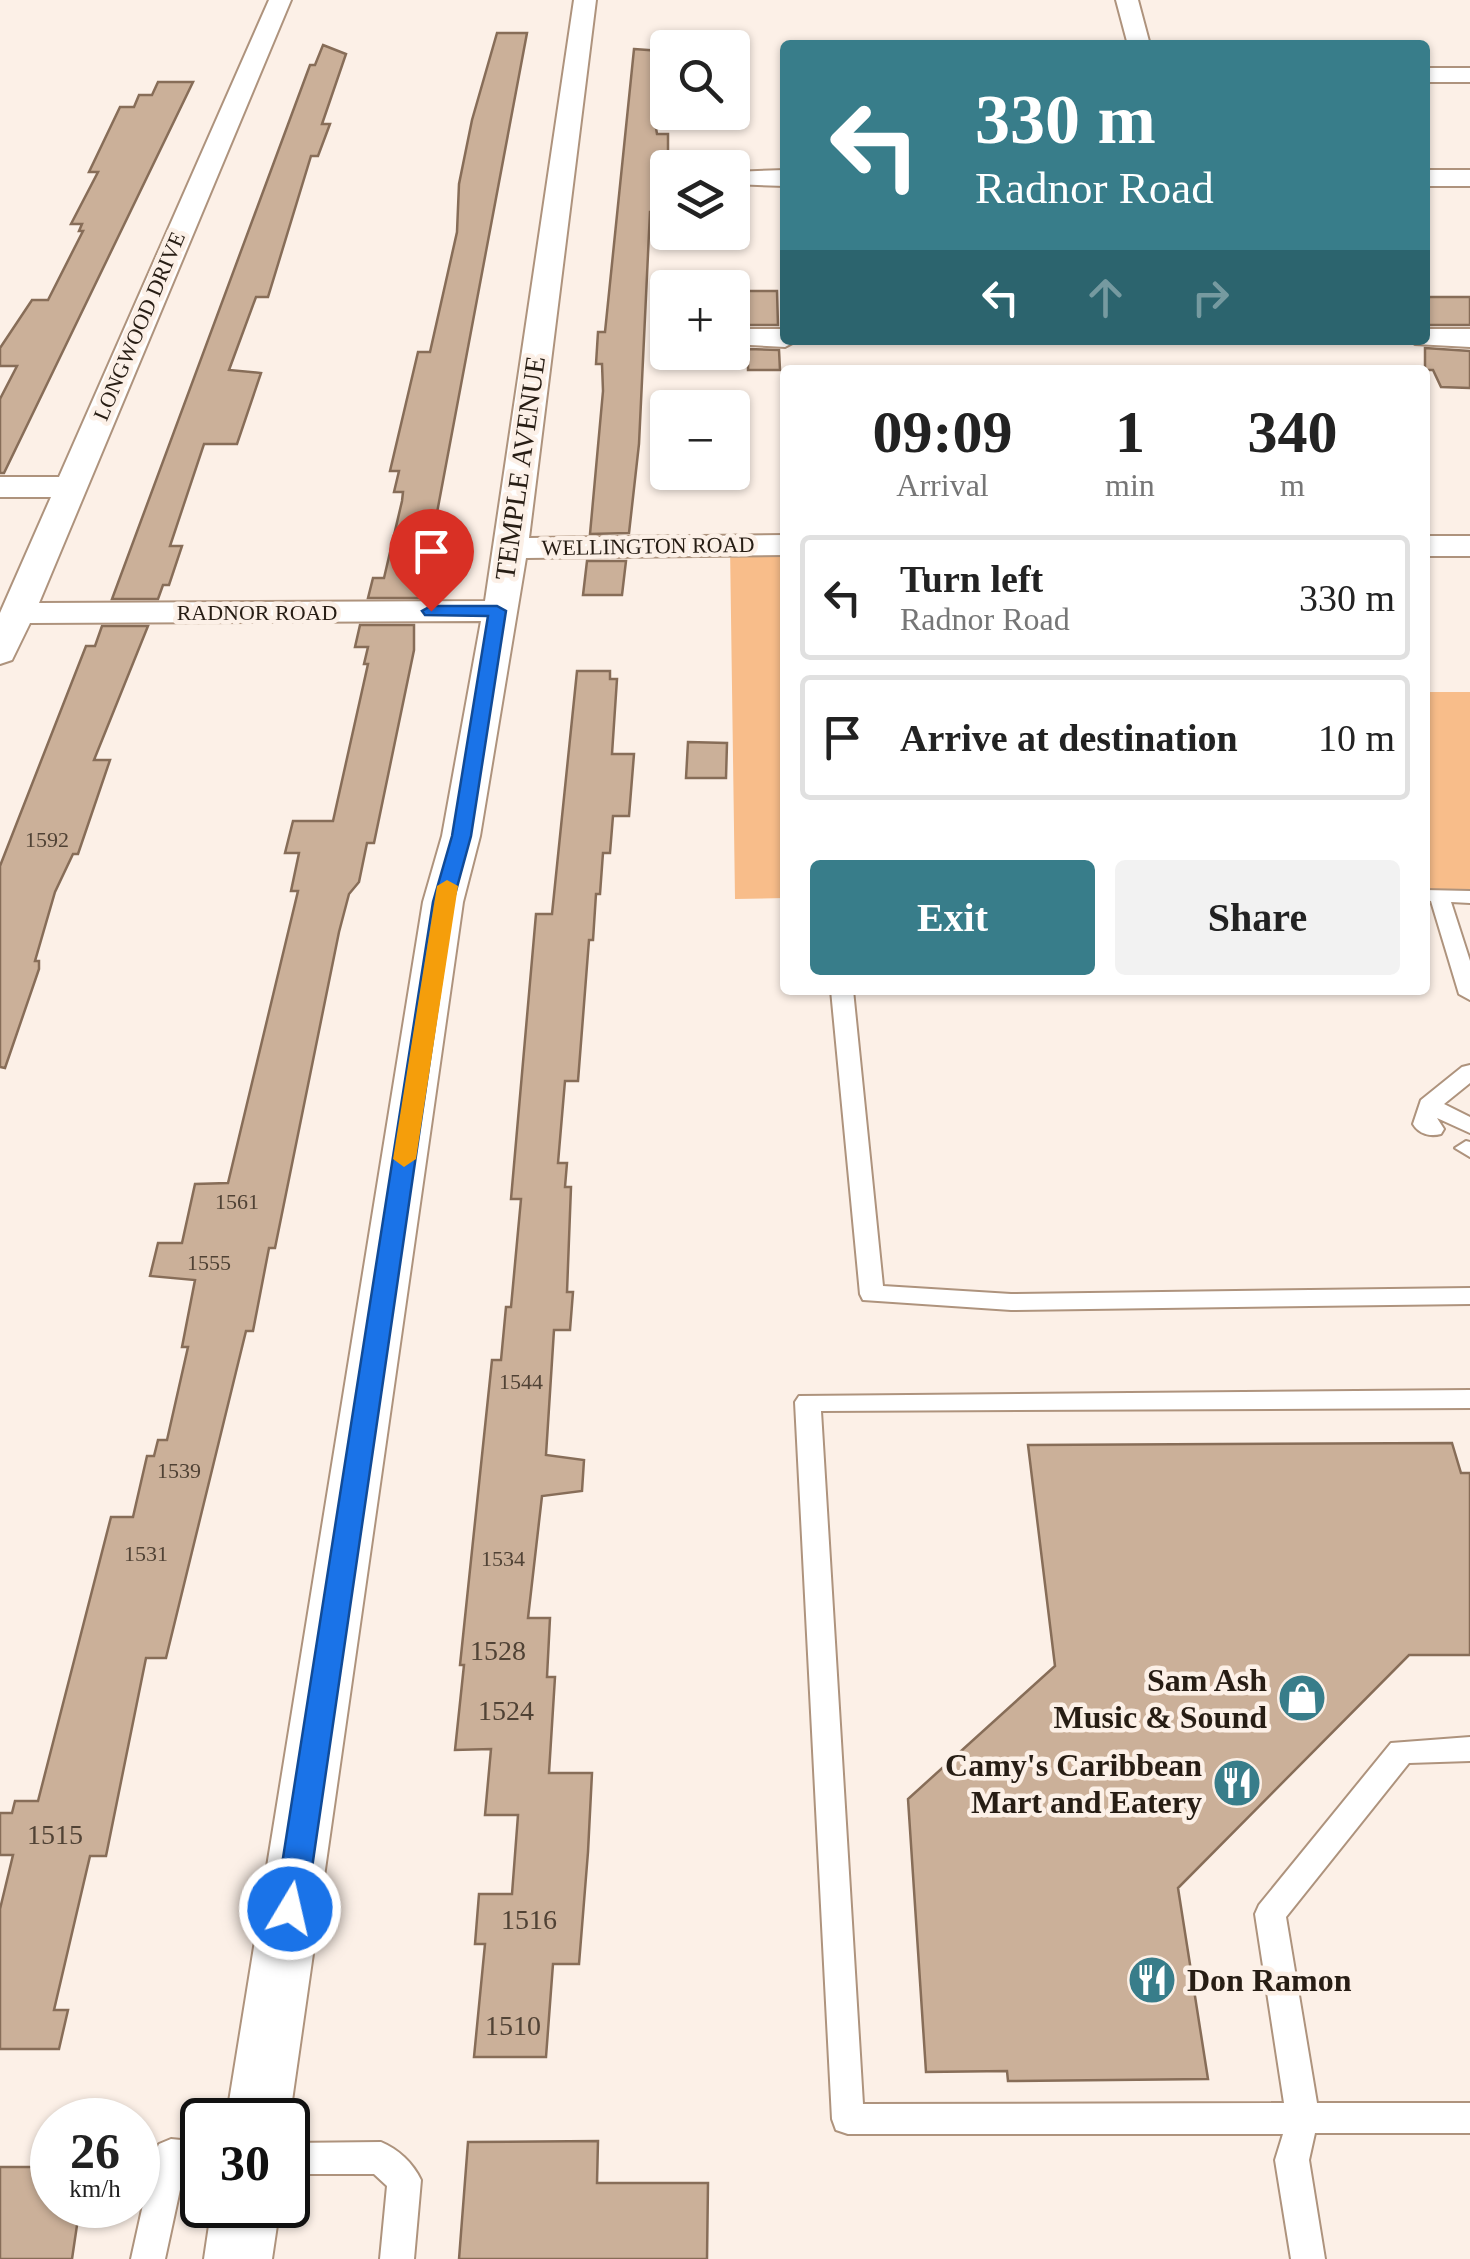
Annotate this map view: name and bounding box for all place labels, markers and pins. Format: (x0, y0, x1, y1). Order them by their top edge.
pin (389, 509, 474, 612)
place label: Sam Ash Music & Sound (1054, 1662, 1267, 1735)
shop icon: Sam Ash Music & Sound (1276, 1672, 1328, 1724)
place label: Camy's Caribbean Mart and Eatery (945, 1747, 1202, 1820)
restaurant icon: Camy's Caribbean Mart and Eatery (1211, 1757, 1263, 1809)
restaurant icon: Don Ramon (1126, 1954, 1178, 2006)
place label: Don Ramon (1187, 1962, 1352, 1998)

